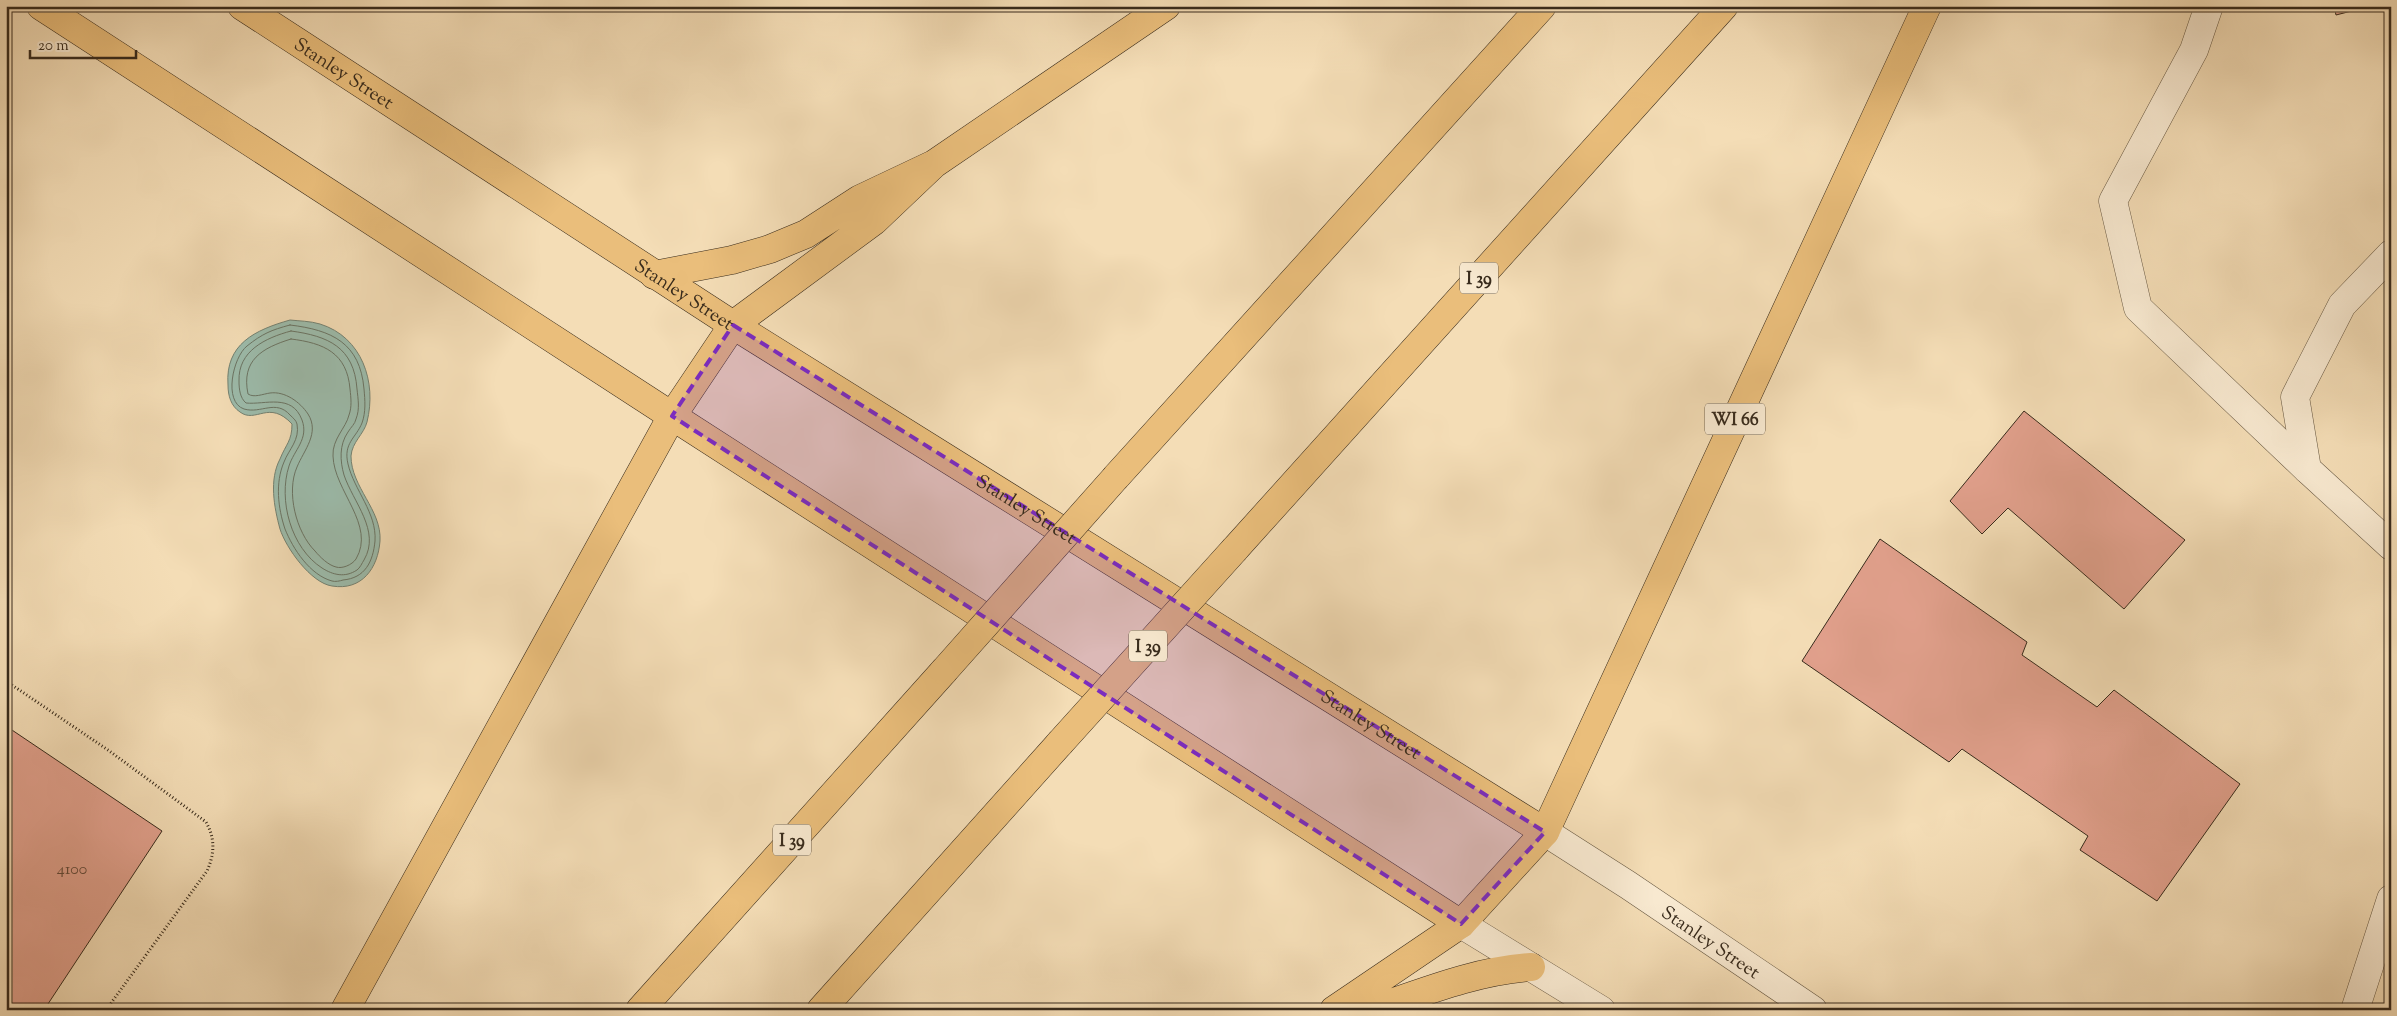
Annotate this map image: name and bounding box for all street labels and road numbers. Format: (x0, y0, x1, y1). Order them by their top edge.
street label: Stanley Street (288, 32, 399, 117)
street label: Stanley Street (628, 253, 739, 338)
road number: I 39 (1460, 262, 1498, 294)
road number: WI 66 (1705, 404, 1765, 434)
street label: Stanley Street (970, 469, 1082, 553)
road number: I 39 (1129, 630, 1167, 661)
street label: Stanley Street (1314, 684, 1426, 768)
road number: I 39 (773, 824, 811, 856)
street label: Stanley Street (1655, 900, 1765, 987)

